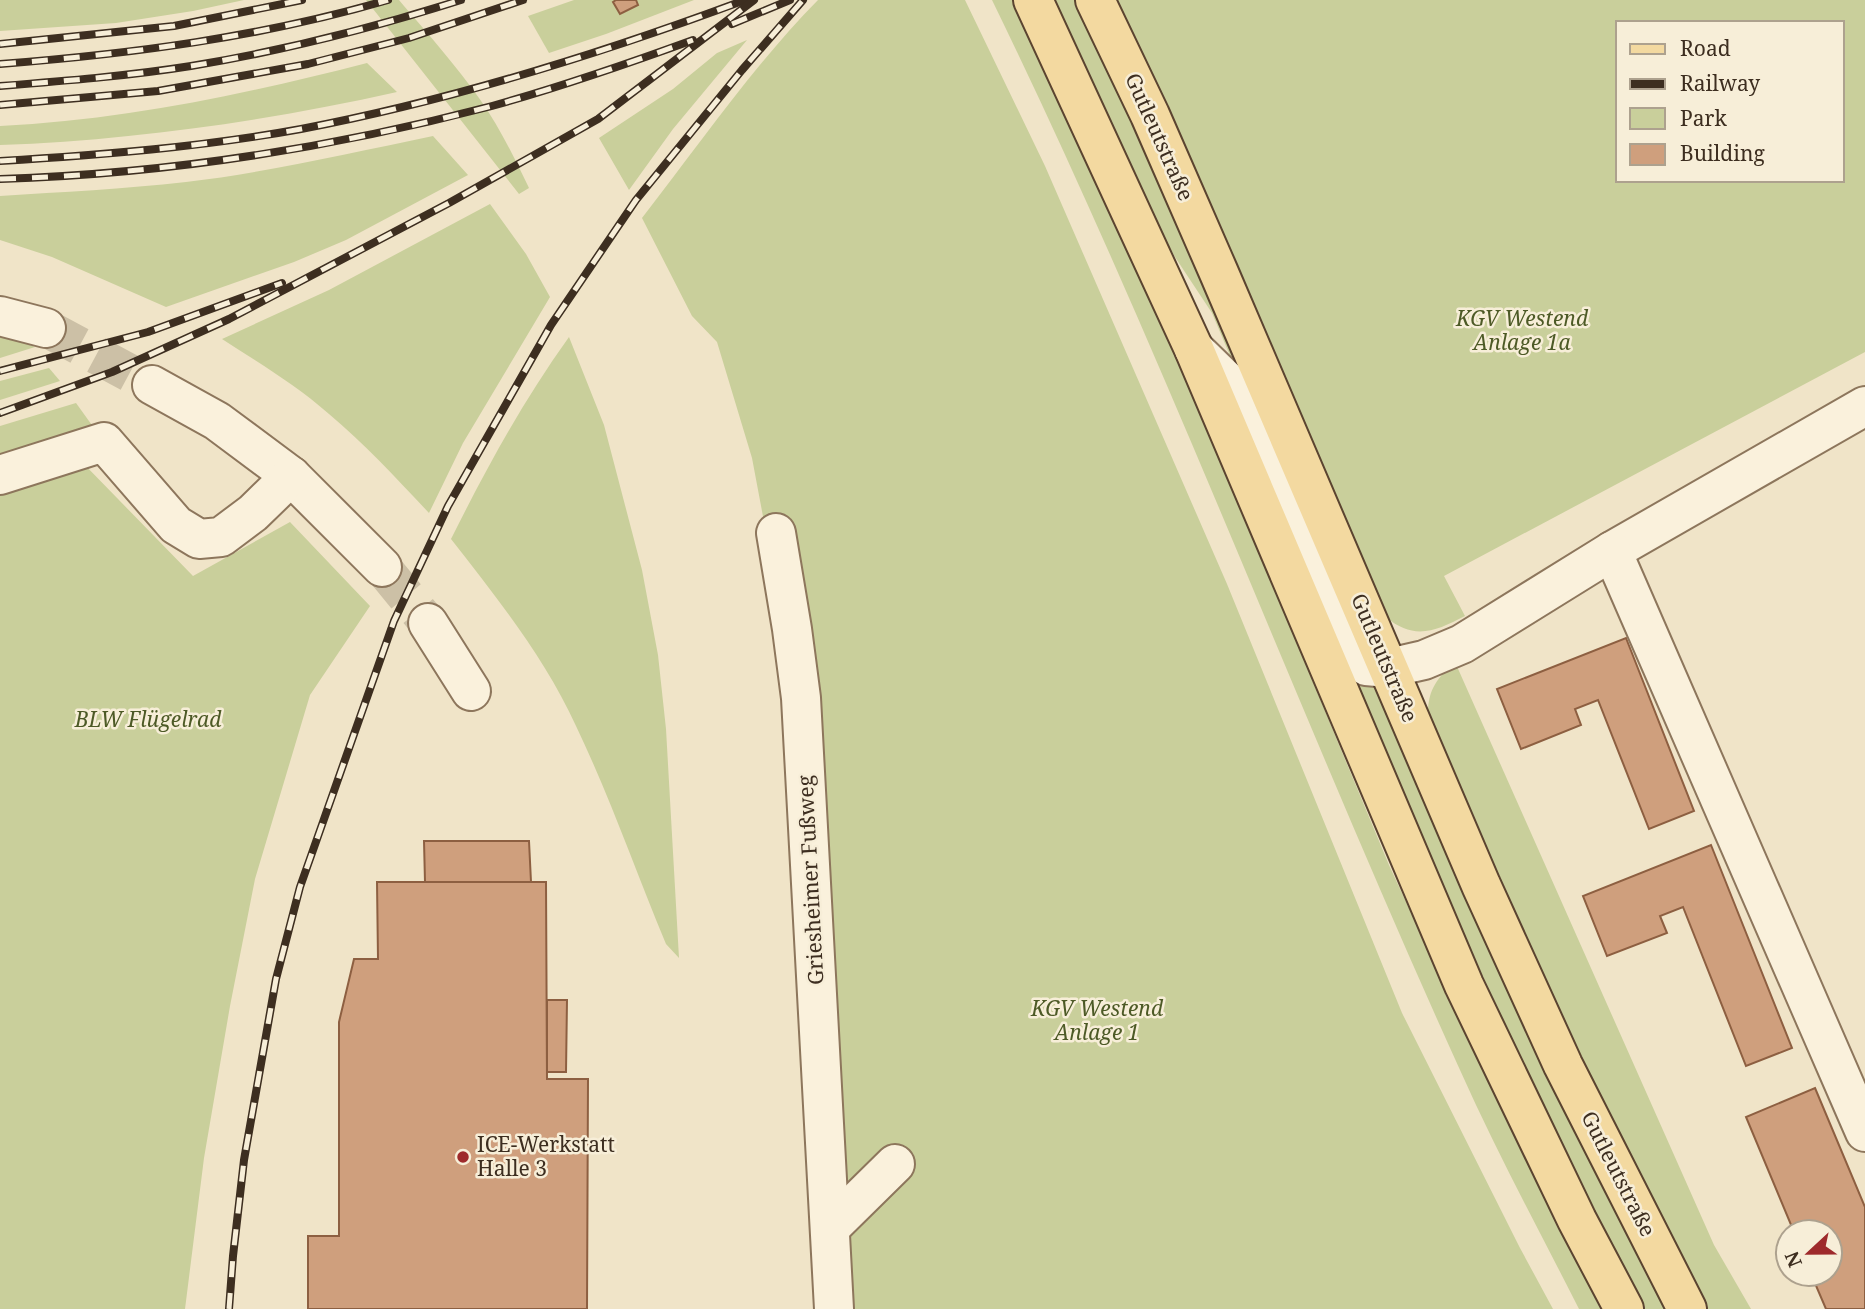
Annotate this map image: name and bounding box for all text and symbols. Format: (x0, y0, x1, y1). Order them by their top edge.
legend (1616, 21, 1844, 182)
text: Road (1680, 34, 1731, 62)
street label: Gutleutstraße (1119, 68, 1201, 205)
text: Railway (1680, 69, 1760, 97)
text: Park (1680, 104, 1727, 132)
text: Building (1680, 139, 1765, 167)
park label: KGV Westend Anlage 1a (1455, 304, 1589, 356)
street label: Gutleutstraße (1345, 589, 1425, 726)
park label: BLW Flügelrad (74, 705, 222, 733)
street label: Griesheimer Fußweg (790, 774, 829, 986)
park label: KGV Westend Anlage 1 (1030, 994, 1164, 1046)
street label: Gutleutstraße (1575, 1106, 1663, 1241)
place label: ICE-Werkstatt Halle 3 (477, 1130, 615, 1182)
marker: ICE-Werkstatt Halle 3 (455, 1149, 471, 1165)
north arrow (1774, 1218, 1844, 1288)
text: N (1778, 1248, 1808, 1271)

